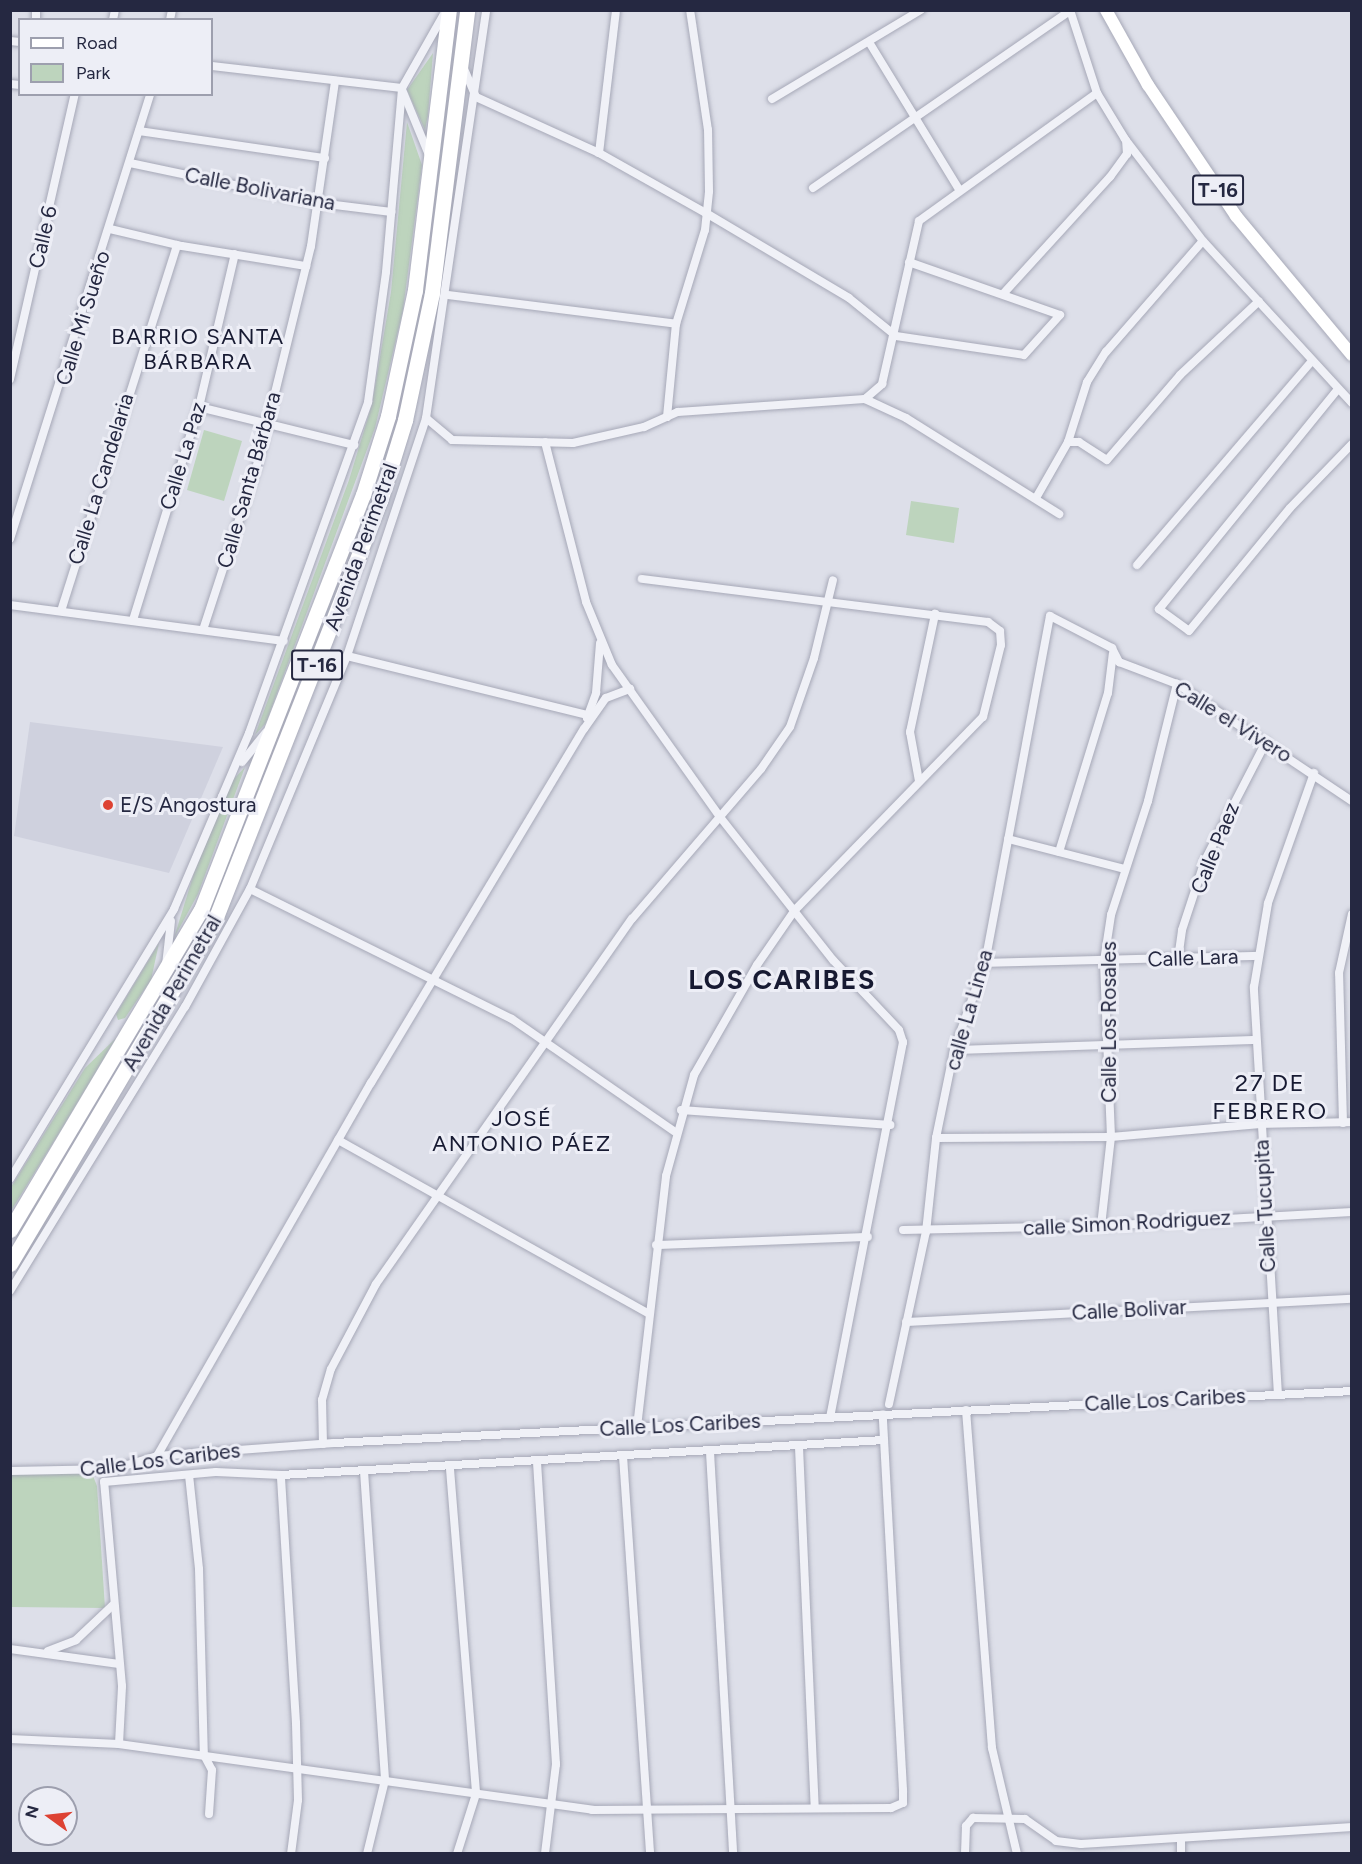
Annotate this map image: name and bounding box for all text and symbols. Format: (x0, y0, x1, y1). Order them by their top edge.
legend (18, 18, 213, 96)
text: Road (76, 32, 117, 54)
text: Park (76, 62, 110, 84)
street label: Calle Bolivariana (183, 162, 337, 216)
road number: T-16 (1191, 173, 1245, 207)
street label: Calle 6 (24, 203, 62, 271)
street label: Calle Mi Sueño (51, 248, 115, 388)
district label: BARRIO SANTA BÁRBARA (111, 323, 285, 374)
street label: Calle Santa Bárbara (212, 389, 286, 571)
street label: Calle La Candelaria (63, 390, 139, 568)
street label: Calle La Paz (155, 399, 211, 513)
street label: Avenida Perimetral (319, 460, 403, 634)
road number: T-16 (290, 648, 344, 682)
street label: Calle el Vivero (1170, 676, 1296, 768)
place label: E/S Angostura (120, 792, 256, 818)
marker: E/S Angostura (101, 798, 115, 812)
street label: Calle Paez (1185, 799, 1245, 897)
street label: Avenida Perimetral (117, 910, 227, 1076)
street label: Calle Los Rosales (1096, 941, 1122, 1103)
street label: Calle Lara (1147, 944, 1239, 972)
street label: calle La Linea (940, 947, 998, 1073)
district label: LOS CARIBES (688, 964, 876, 996)
district label: 27 DE FEBRERO (1212, 1069, 1328, 1125)
district label: JOSÉ ANTONIO PÁEZ (432, 1105, 612, 1156)
street label: Calle Tucupita (1249, 1139, 1281, 1273)
street label: calle Simon Rodriguez (1022, 1205, 1232, 1241)
street label: Calle Bolivar (1071, 1294, 1187, 1326)
street label: Calle Los Caribes (1084, 1383, 1246, 1417)
street label: Calle Los Caribes (599, 1408, 761, 1442)
street label: Calle Los Caribes (78, 1438, 242, 1482)
north arrow (18, 1786, 78, 1846)
text: N (21, 1803, 43, 1820)

